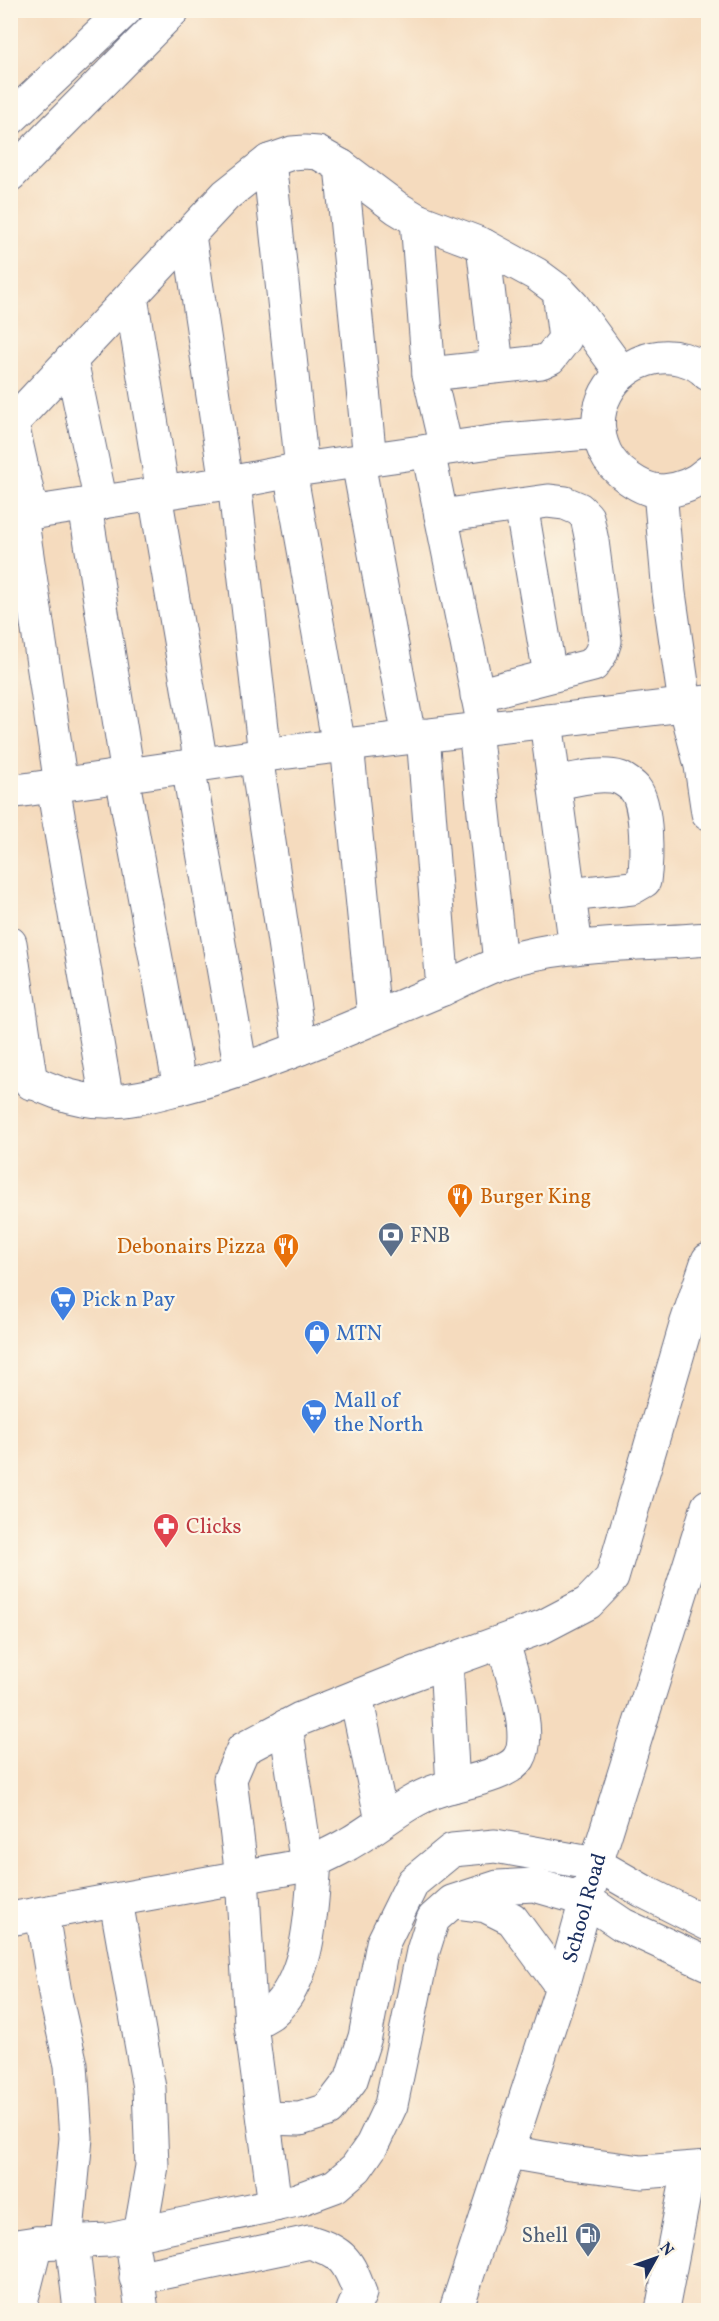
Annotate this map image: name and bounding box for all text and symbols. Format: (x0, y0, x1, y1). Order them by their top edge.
restaurant icon: Burger King (445, 1181, 475, 1219)
place label: Burger King (480, 1183, 591, 1212)
bank icon: FNB (376, 1220, 406, 1258)
place label: FNB (410, 1222, 450, 1251)
restaurant icon: Debonairs Pizza (271, 1231, 301, 1269)
place label: Debonairs Pizza (117, 1233, 266, 1262)
supermarket icon: Pick n Pay (48, 1284, 78, 1322)
place label: Pick n Pay (82, 1286, 176, 1315)
shop icon: MTN (302, 1318, 332, 1356)
place label: MTN (336, 1320, 382, 1349)
place label: Mall of the North (334, 1387, 423, 1440)
supermarket icon: Mall of the North (299, 1397, 329, 1435)
pharmacy icon: Clicks (151, 1511, 181, 1549)
place label: Clicks (186, 1513, 242, 1542)
street label: School Road (556, 1850, 615, 1967)
fuel station icon: Shell (573, 2220, 603, 2258)
place label: Shell (521, 2222, 568, 2251)
north arrow (626, 2228, 686, 2288)
text: N (654, 2238, 678, 2261)

